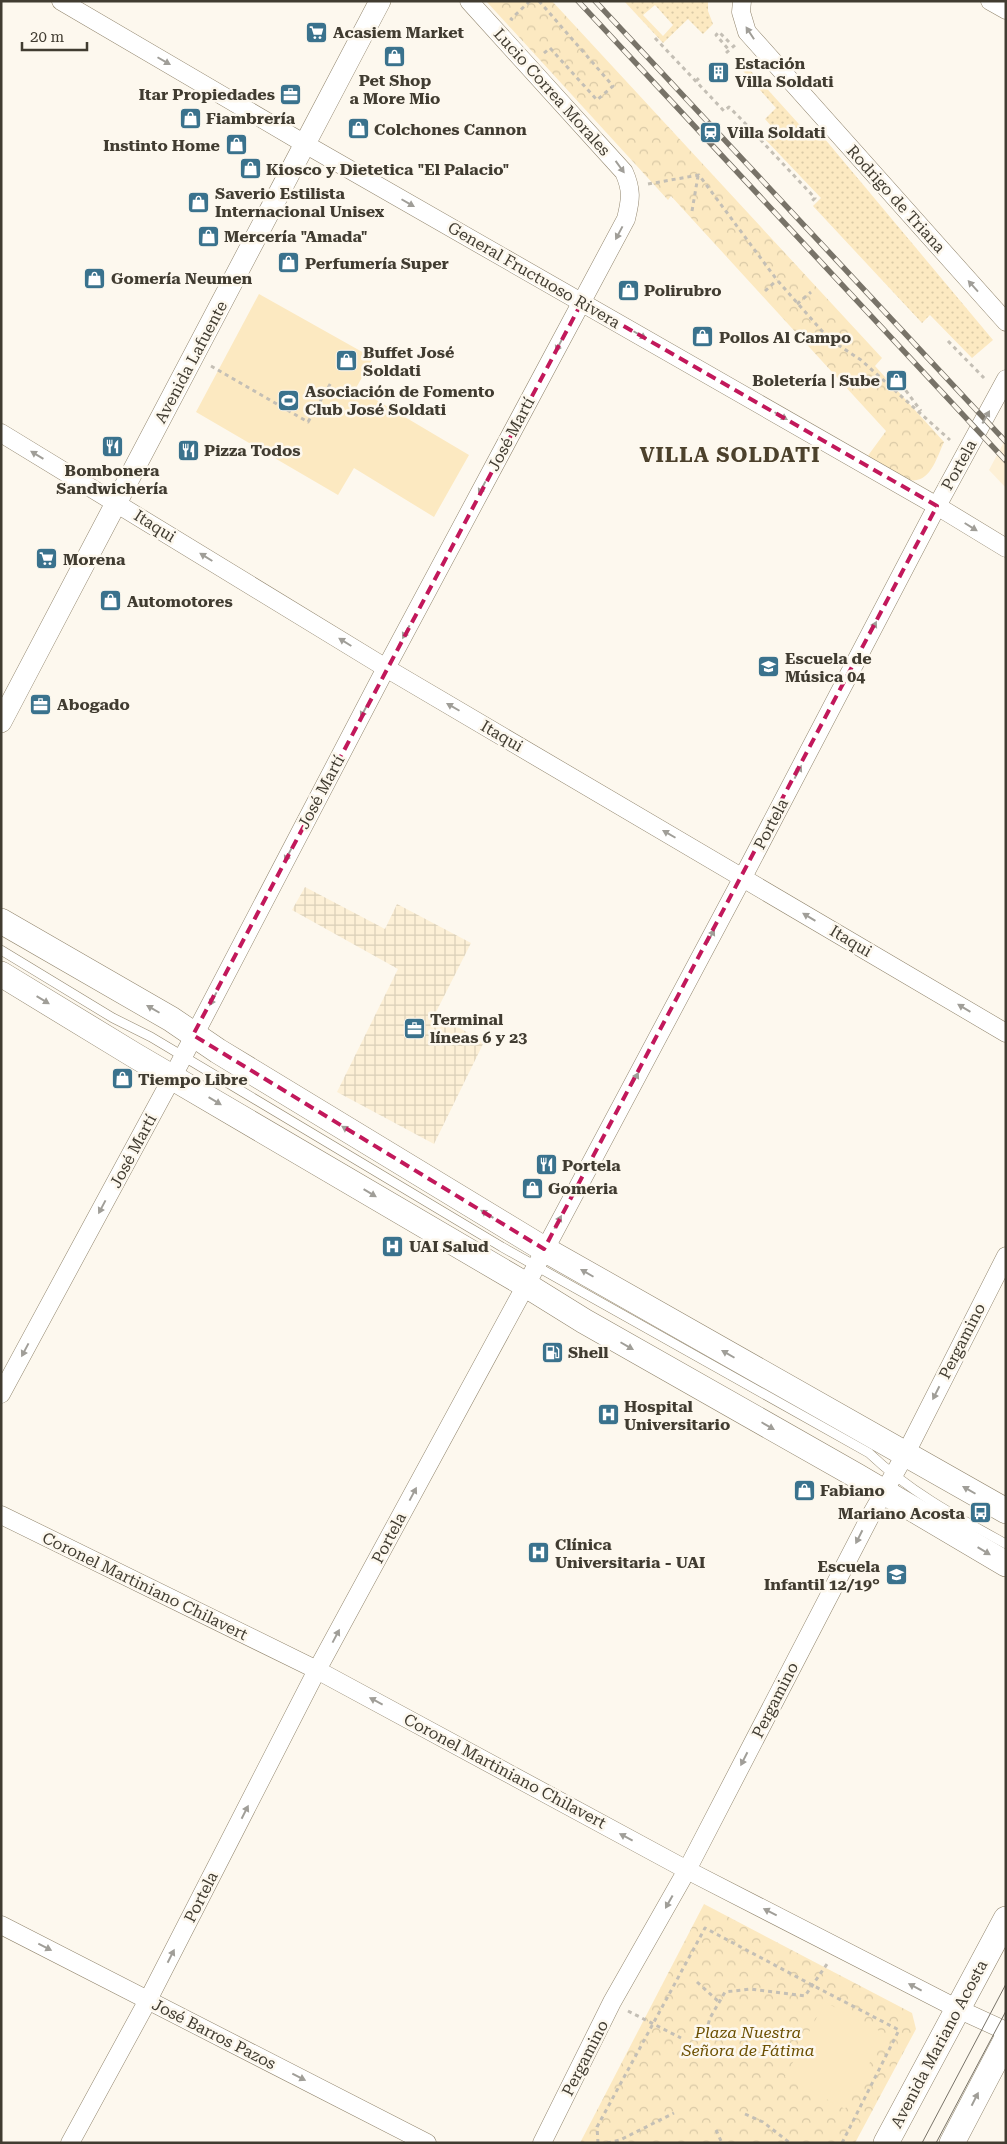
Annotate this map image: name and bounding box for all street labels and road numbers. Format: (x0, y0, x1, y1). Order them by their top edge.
street label: Lucio Correa Morales (490, 24, 615, 160)
street label: Rodrigo de Triana (843, 141, 950, 257)
street label: General Fructuoso Rivera (444, 218, 624, 332)
street label: Avenida Lafuente (151, 298, 231, 426)
street label: José Martí (484, 394, 538, 474)
street label: Portela (937, 436, 981, 493)
street label: Itaqui (131, 506, 179, 546)
street label: Itaqui (477, 716, 527, 756)
street label: José Martí (294, 752, 348, 832)
street label: Portela (750, 795, 792, 853)
street label: Itaqui (827, 921, 875, 961)
street label: José Martí (106, 1111, 160, 1191)
street label: Pergamino (935, 1300, 989, 1382)
street label: Portela (368, 1509, 410, 1567)
street label: Coronel Martiniano Chilavert (39, 1528, 251, 1644)
street label: Pergamino (748, 1659, 802, 1741)
street label: Coronel Martiniano Chilavert (401, 1710, 609, 1832)
street label: Portela (180, 1868, 222, 1926)
street label: Avenida Mariano Acosta (887, 1957, 991, 2131)
street label: José Barros Pazos (149, 1995, 279, 2074)
street label: Pergamino (558, 2017, 612, 2099)

